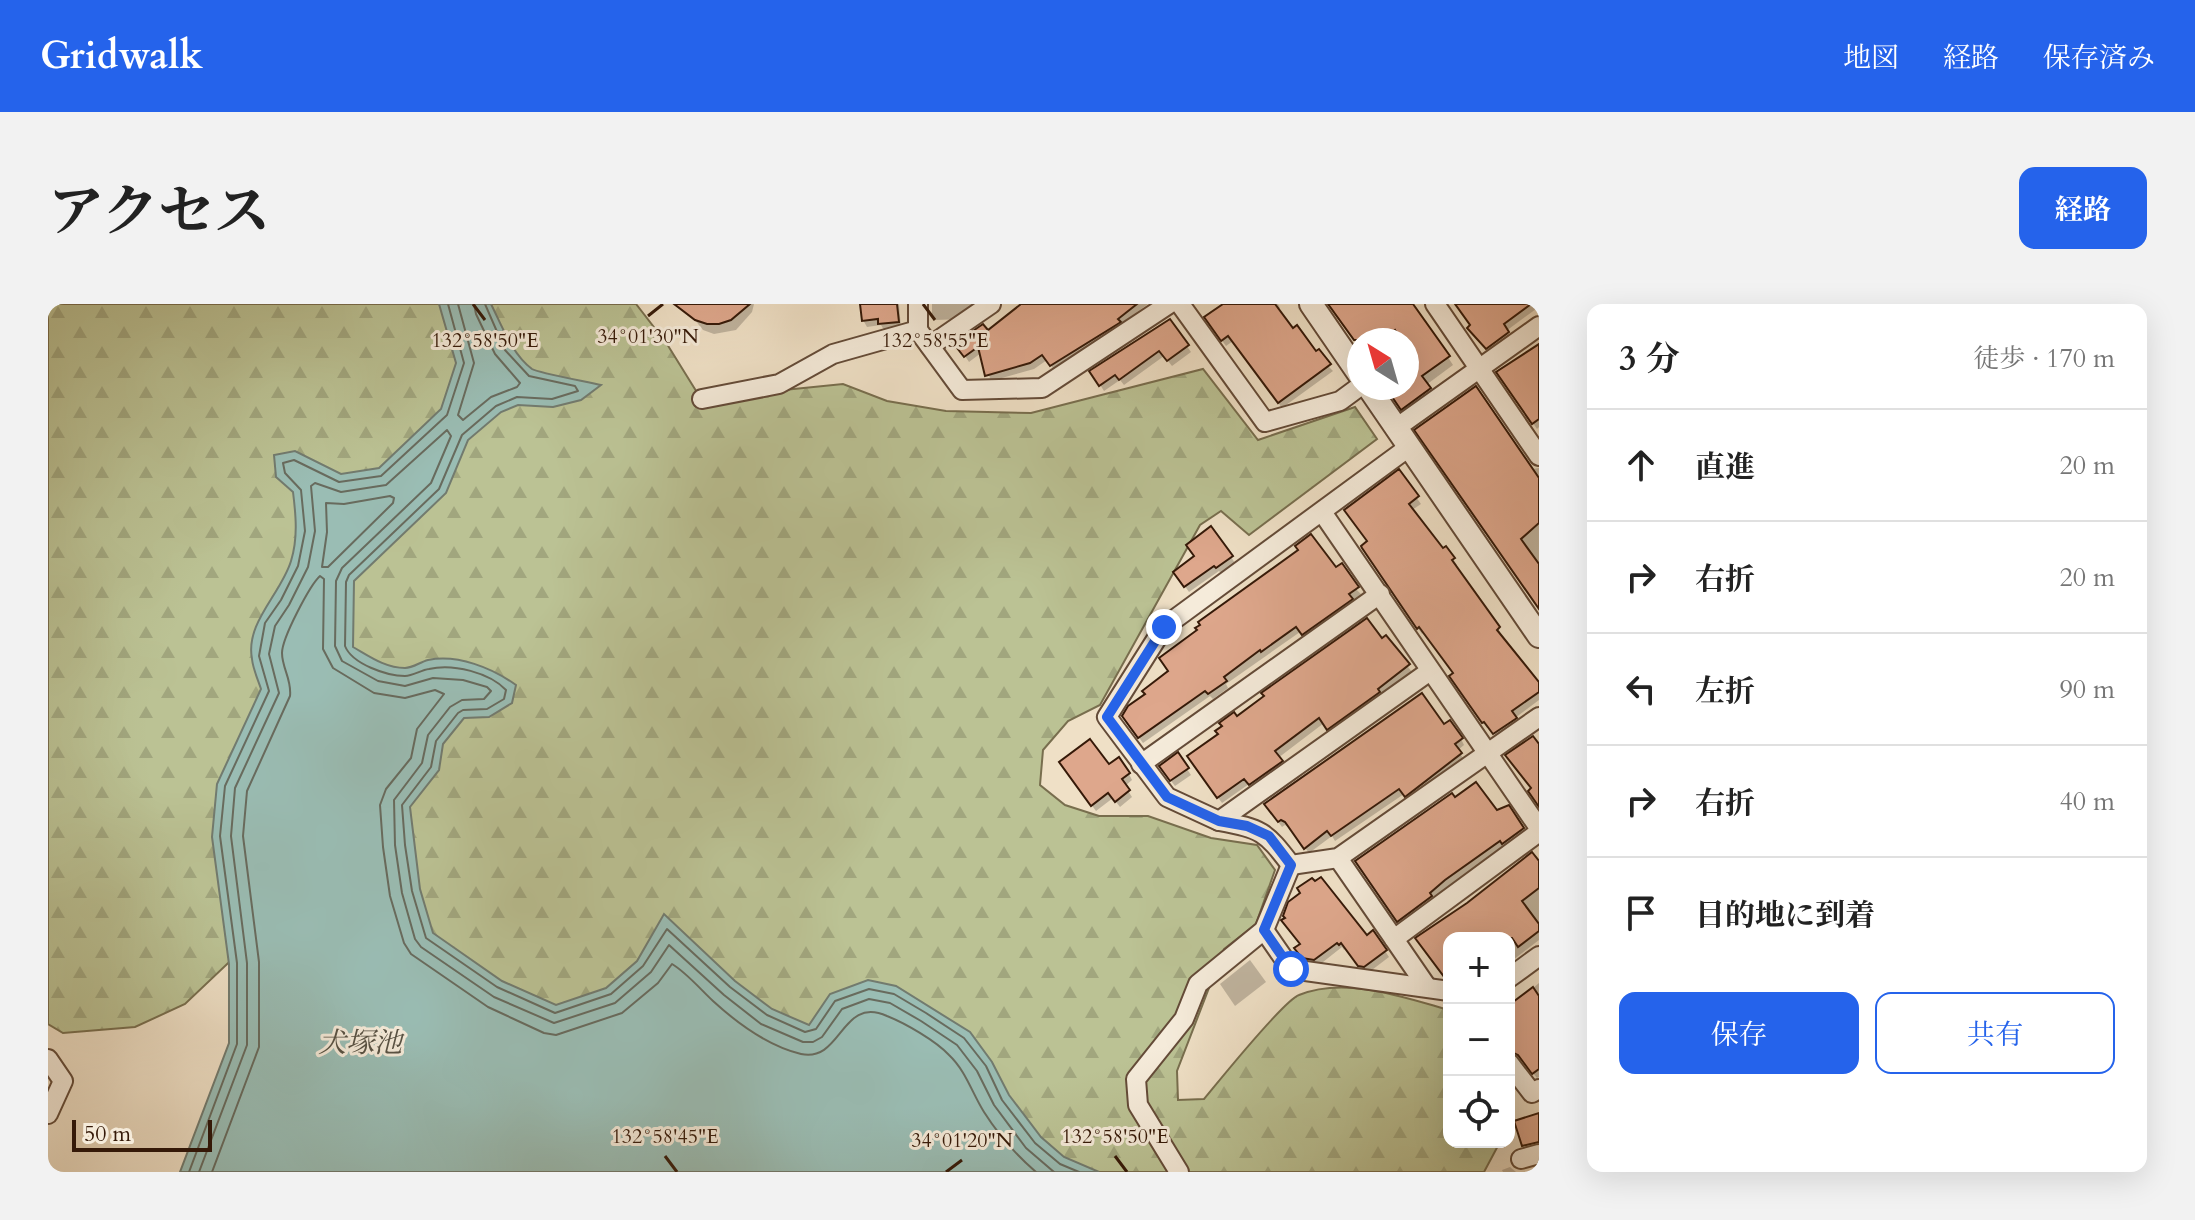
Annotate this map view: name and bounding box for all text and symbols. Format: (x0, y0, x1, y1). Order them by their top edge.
text: Gridwalk (40, 30, 203, 82)
text: 地図 (1843, 39, 1899, 77)
text: 経路 (1943, 39, 1999, 77)
text: 保存済み (2043, 39, 2155, 77)
button: 経路 (2019, 167, 2147, 249)
text: アクセス (48, 175, 270, 250)
text: 34°01'30"N (597, 323, 699, 350)
text: 132°58'50"E (432, 327, 538, 354)
text: 132°58'55"E (882, 327, 988, 354)
north arrow (1347, 328, 1419, 400)
text: 3 分 (1619, 336, 1680, 382)
text: 徒歩 · 170 m (1974, 341, 2115, 376)
icon: ahead (1619, 443, 1663, 487)
text: 直進 (1695, 447, 1755, 488)
text: 20 m (2059, 448, 2115, 483)
icon: right (1619, 555, 1663, 599)
text: 右折 (1695, 559, 1755, 600)
text: 20 m (2059, 560, 2115, 595)
route end (1146, 609, 1182, 645)
icon: left (1619, 667, 1663, 711)
text: 左折 (1695, 671, 1755, 712)
text: 90 m (2059, 672, 2115, 707)
icon: right (1619, 779, 1663, 823)
text: 右折 (1695, 783, 1755, 824)
text: 40 m (2059, 784, 2115, 819)
icon: arrive (1619, 891, 1663, 935)
text: 目的地に到着 (1695, 895, 1875, 936)
map controls (1443, 932, 1515, 1148)
button: + (1443, 932, 1515, 1004)
route start (1273, 951, 1309, 987)
button: 保存 (1619, 992, 1859, 1074)
button: 共有 (1875, 992, 2115, 1074)
button: − (1443, 1004, 1515, 1076)
water label: 犬塚池 (318, 1024, 405, 1062)
button: locate (1443, 1076, 1515, 1148)
scale bar (72, 1116, 212, 1152)
text: 50 m (84, 1119, 131, 1149)
text: 132°58'45"E (612, 1123, 718, 1150)
text: 132°58'50"E (1062, 1123, 1168, 1150)
text: 34°01'20"N (911, 1127, 1013, 1154)

